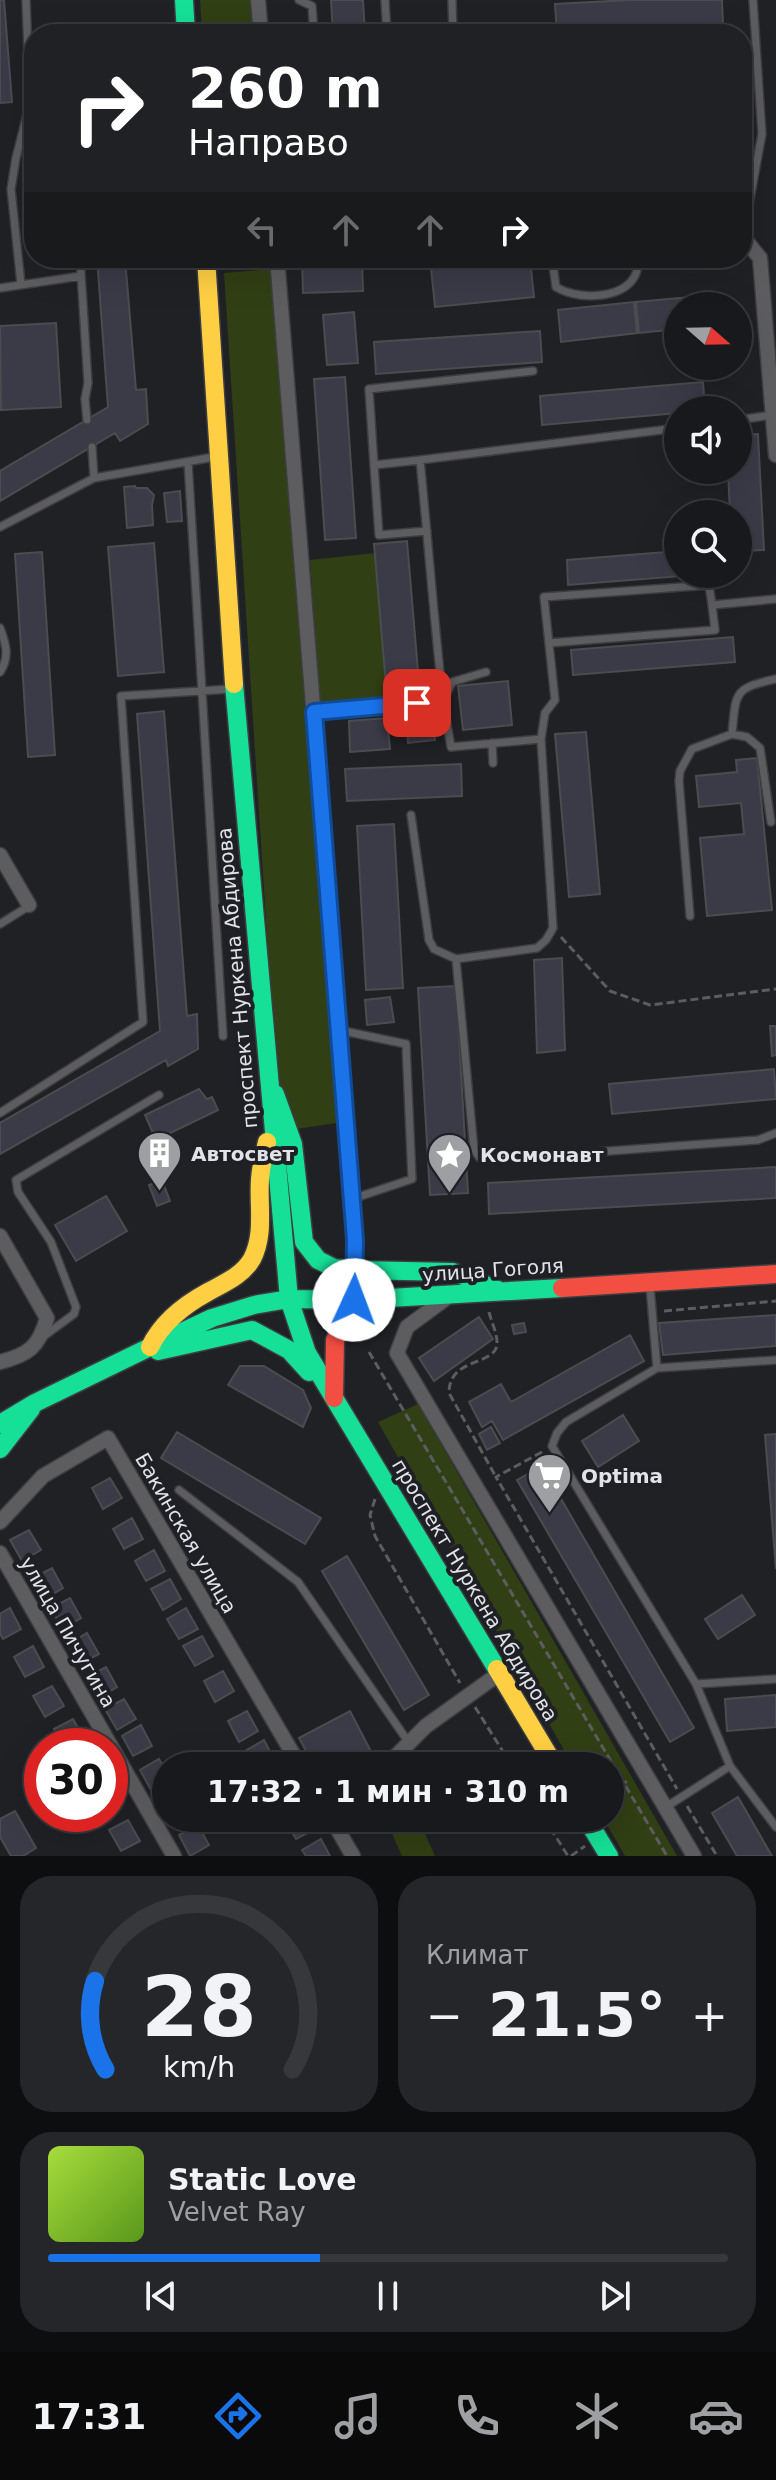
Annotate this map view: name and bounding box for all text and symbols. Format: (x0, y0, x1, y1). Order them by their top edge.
text: 260 m (188, 55, 383, 120)
icon: right (56, 56, 160, 160)
text: Направо (188, 122, 349, 163)
icon: left (240, 208, 284, 252)
icon: ahead (324, 208, 368, 252)
icon: ahead (408, 208, 452, 252)
icon: right (492, 208, 536, 252)
north arrow (664, 292, 752, 380)
map controls (664, 292, 752, 588)
button: sound (664, 396, 752, 484)
button: search (664, 500, 752, 588)
pin (383, 669, 451, 737)
icon: arrive (395, 681, 439, 725)
street label: проспект Нуркена Абдирова (212, 827, 262, 1129)
building icon: Автосвет (136, 1130, 184, 1193)
place icon: Космонавт (425, 1131, 473, 1194)
place label: Автосвет (191, 1142, 295, 1166)
place label: Космонавт (480, 1143, 604, 1167)
street label: улица Гоголя (421, 1253, 565, 1287)
position arrow (312, 1258, 396, 1342)
street label: Бакинская улица (130, 1448, 242, 1618)
supermarket icon: Optima (526, 1452, 574, 1515)
street label: проспект Нуркена Абдирова (387, 1454, 563, 1726)
place label: Optima (581, 1464, 663, 1488)
street label: улица Пичугина (15, 1552, 121, 1712)
speed limit sign: 30 (24, 1728, 128, 1832)
text: 17:32 · 1 мин · 310 m (207, 1774, 569, 1809)
text: Климат (426, 1940, 529, 1970)
text: 28 (141, 1959, 257, 2056)
text: 21.5° (488, 1980, 666, 2050)
text: − (426, 1990, 463, 2041)
text: + (691, 1990, 728, 2041)
text: km/h (163, 2050, 235, 2084)
text: Static Love (168, 2162, 357, 2197)
text: Velvet Ray (168, 2197, 306, 2227)
icon: previous (139, 2274, 183, 2318)
icon: pause (366, 2274, 410, 2318)
icon: next (593, 2274, 637, 2318)
icon: directions (210, 2388, 266, 2444)
icon: music (330, 2388, 386, 2444)
icon: phone (449, 2388, 505, 2444)
icon: climate (569, 2388, 625, 2444)
icon: car (688, 2388, 744, 2444)
text: 17:31 (32, 2396, 146, 2437)

